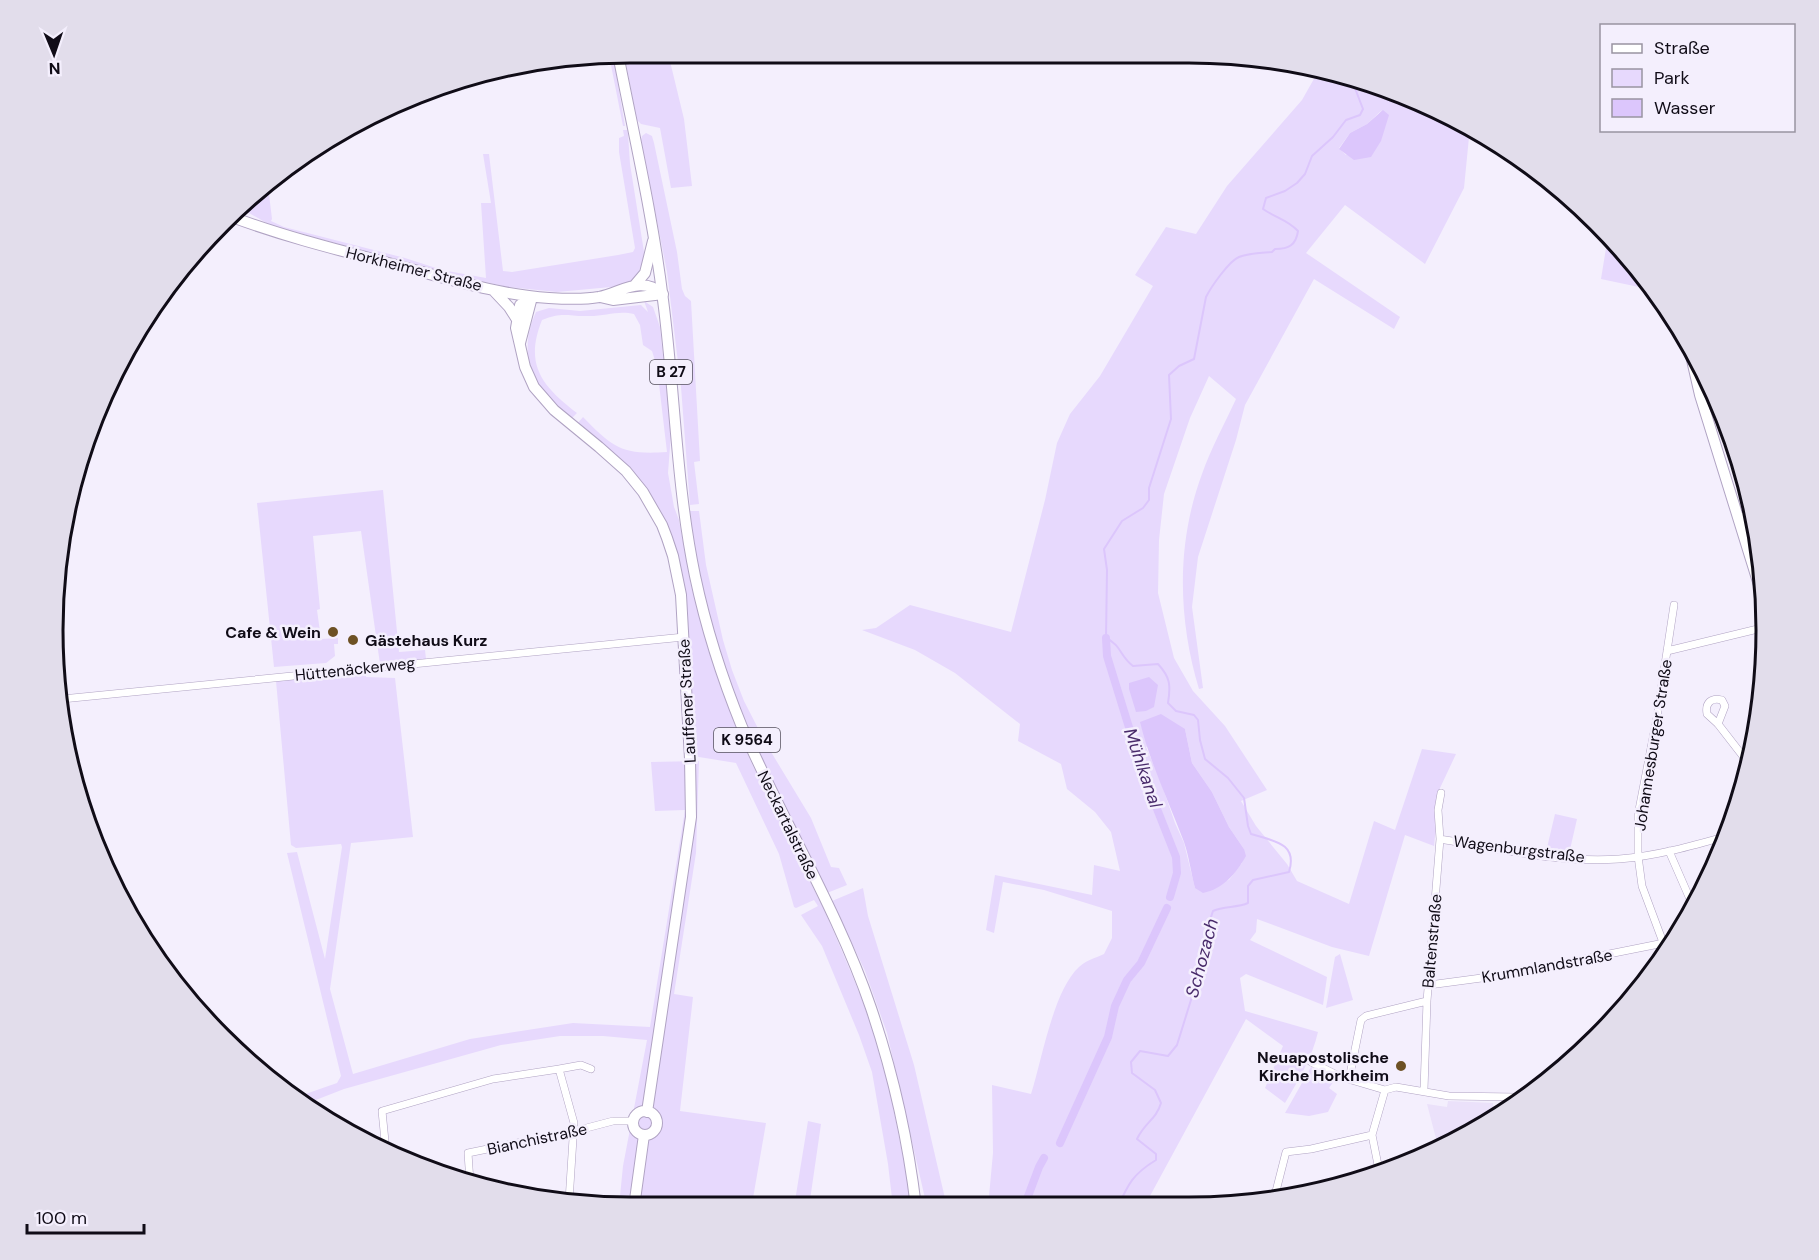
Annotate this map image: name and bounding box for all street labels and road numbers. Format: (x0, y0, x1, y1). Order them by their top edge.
street label: Horkheimer Straße (344, 242, 484, 296)
road number: B 27 (650, 360, 692, 384)
street label: Lauffener Straße (673, 639, 701, 763)
street label: Hüttenäckerweg (294, 652, 416, 686)
street label: Johannesburger Straße (1629, 658, 1677, 832)
road number: K 9564 (714, 728, 780, 752)
street label: Neckartalstraße (753, 767, 823, 883)
street label: Wagenburgstraße (1452, 831, 1586, 867)
street label: Baltenstraße (1417, 893, 1447, 989)
street label: Krummlandstraße (1480, 944, 1614, 988)
street label: Bianchistraße (485, 1118, 589, 1160)

